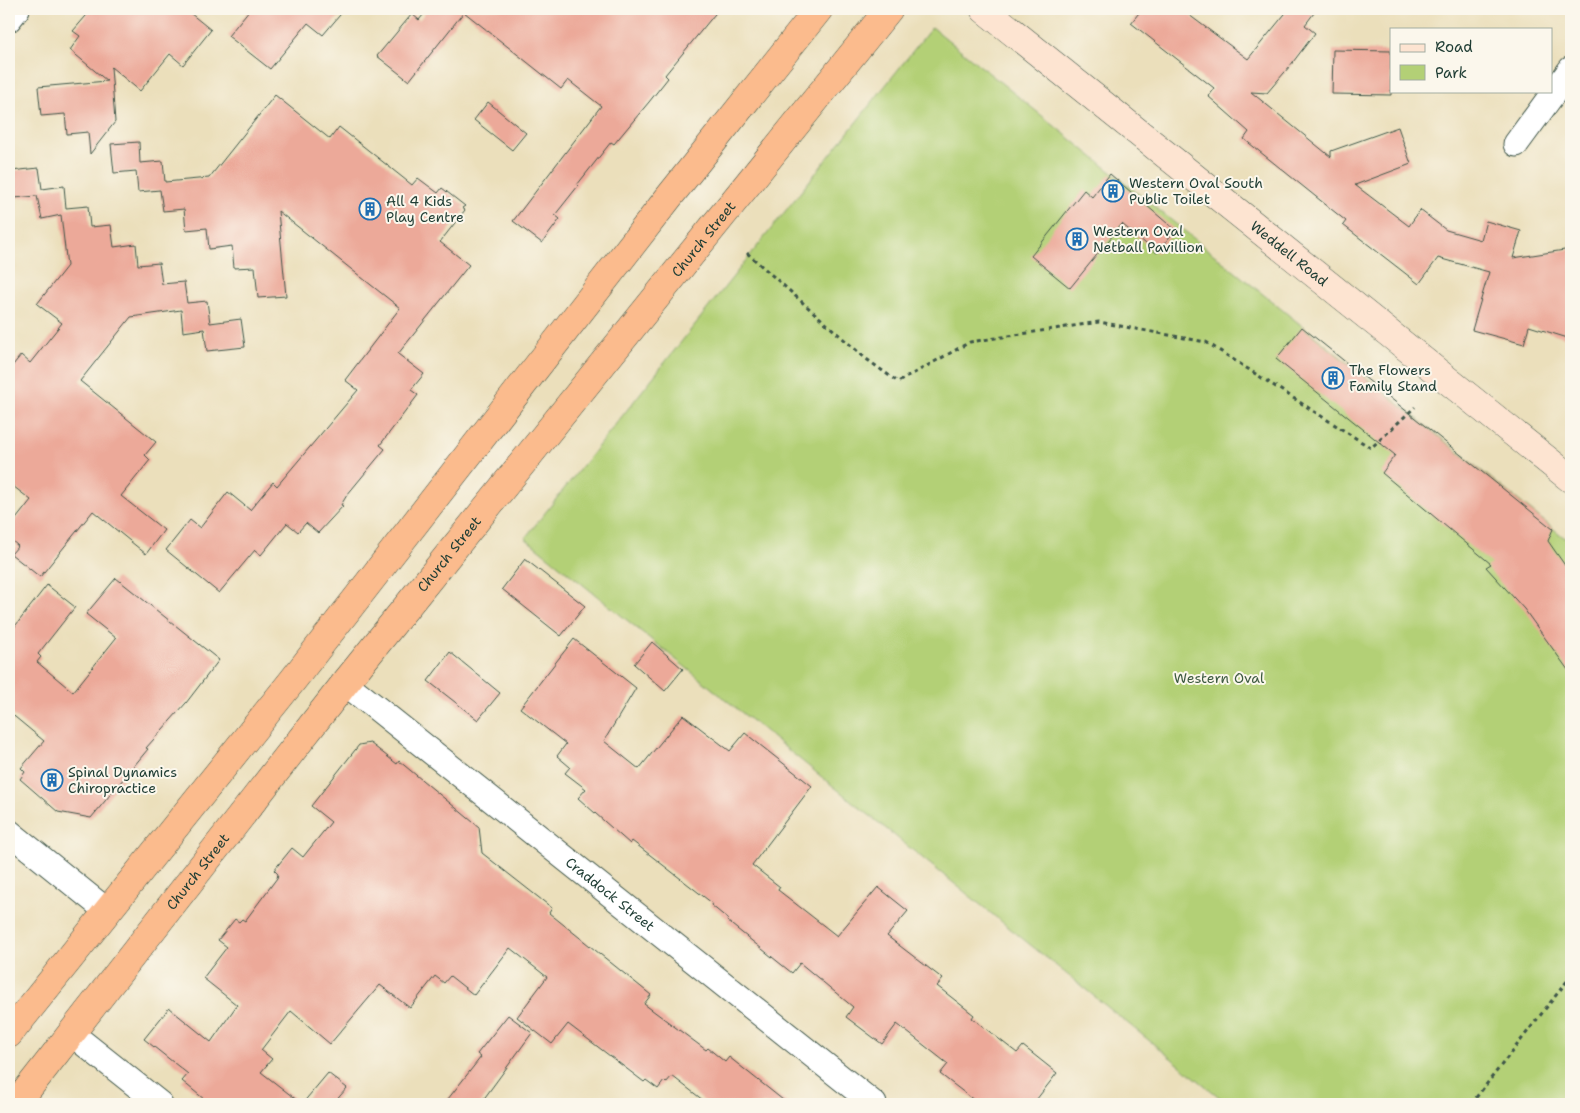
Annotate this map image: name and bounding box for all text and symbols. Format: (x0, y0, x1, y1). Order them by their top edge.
legend (1390, 28, 1552, 92)
text: Road (1435, 37, 1473, 57)
text: Park (1435, 63, 1467, 83)
place label: Western Oval South Public Toilet (1129, 174, 1263, 208)
building icon: Western Oval South Public Toilet (1101, 179, 1125, 203)
place label: All 4 Kids Play Centre (386, 192, 464, 226)
building icon: All 4 Kids Play Centre (358, 197, 382, 221)
street label: Church Street (667, 197, 739, 280)
street label: Weddell Road (1247, 217, 1332, 290)
place label: Western Oval Netball Pavillion (1093, 222, 1204, 256)
building icon: Western Oval Netball Pavillion (1065, 227, 1089, 251)
place label: The Flowers Family Stand (1349, 361, 1437, 395)
building icon: The Flowers Family Stand (1321, 366, 1345, 390)
street label: Church Street (413, 512, 485, 596)
park label: Western Oval (1174, 669, 1265, 687)
place label: Spinal Dynamics Chiropractice (68, 763, 177, 797)
building icon: Spinal Dynamics Chiropractice (40, 768, 64, 792)
street label: Church Street (162, 830, 233, 913)
street label: Craddock Street (562, 853, 659, 935)

